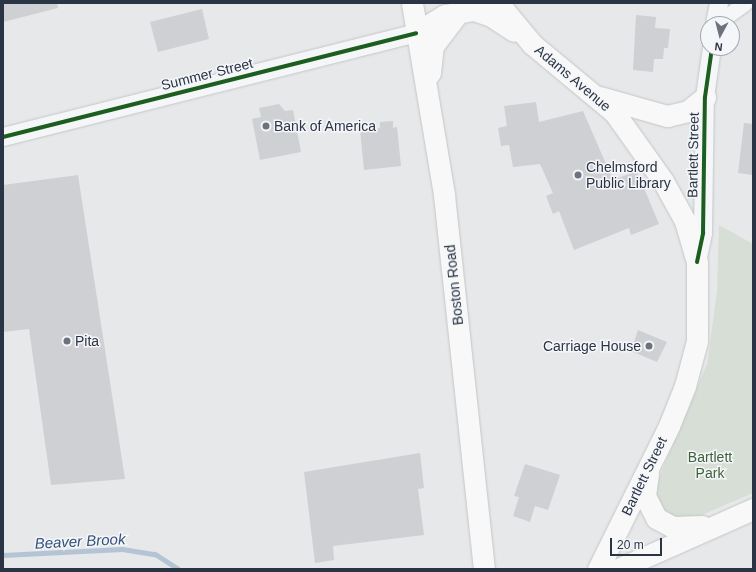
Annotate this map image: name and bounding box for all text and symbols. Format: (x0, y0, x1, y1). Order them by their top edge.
north arrow (700, 16, 740, 56)
text: N (714, 40, 723, 53)
street label: Adams Avenue (531, 41, 615, 115)
street label: Summer Street (159, 54, 255, 94)
street label: Bartlett Street (684, 112, 702, 198)
place label: Bank of America (274, 118, 377, 134)
marker: Bank of America (261, 121, 271, 131)
place label: Chelmsford Public Library (586, 159, 671, 192)
marker: Chelmsford Public Library (573, 170, 583, 180)
street label: Boston Road (441, 244, 467, 326)
place label: Pita (75, 333, 99, 349)
marker: Pita (62, 336, 72, 346)
place label: Carriage House (543, 338, 641, 354)
marker: Carriage House (644, 341, 654, 351)
street label: Bartlett Street (618, 434, 670, 518)
park label: Bartlett Park (688, 449, 732, 482)
water label: Beaver Brook (34, 530, 126, 552)
scale bar (612, 530, 664, 556)
text: 20 m (617, 538, 644, 552)

